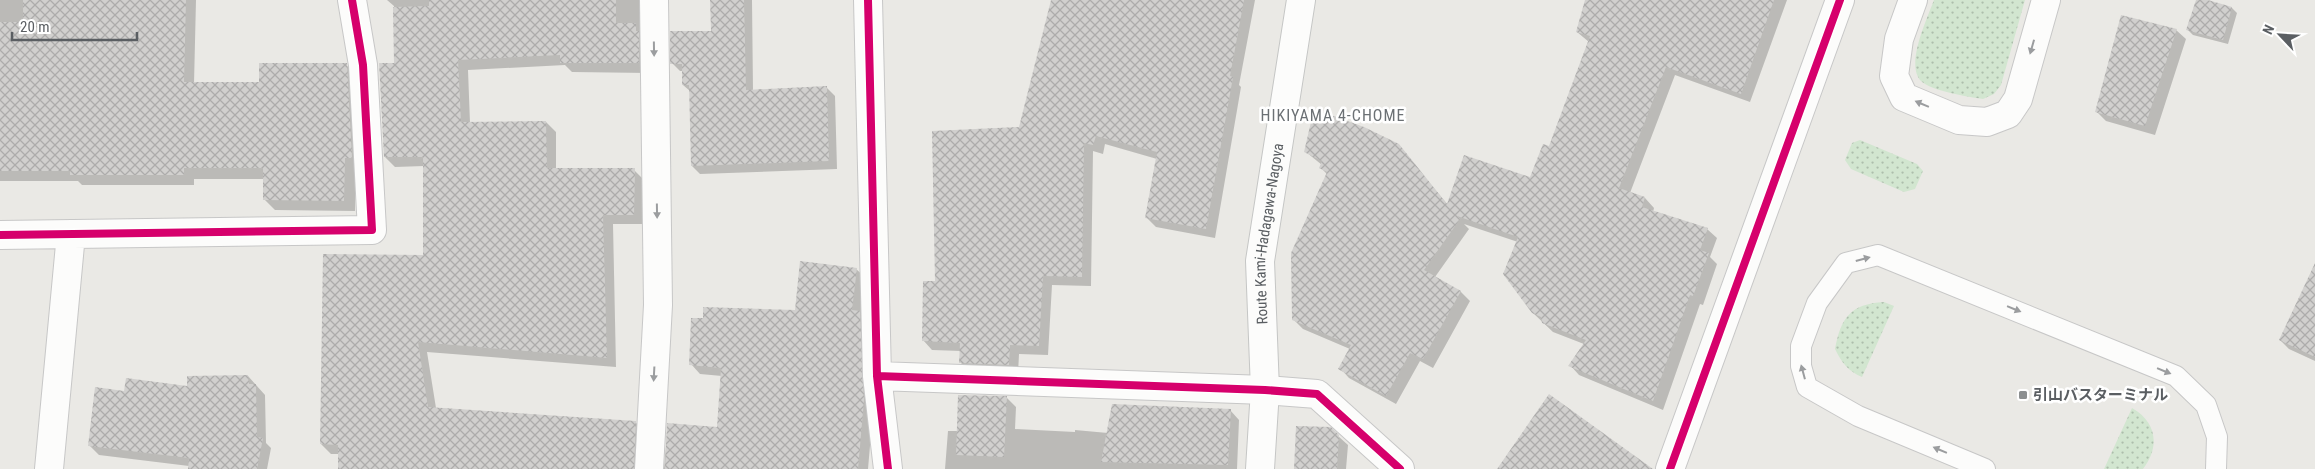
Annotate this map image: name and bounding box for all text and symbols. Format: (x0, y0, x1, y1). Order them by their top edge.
scale bar (12, 10, 138, 42)
north arrow (2255, 10, 2305, 60)
text: 20 m (20, 18, 50, 36)
text: N (2259, 22, 2277, 37)
one-way arrow (2028, 39, 2036, 54)
one-way arrow (650, 41, 658, 57)
one-way arrow (1915, 100, 1929, 108)
district label: HIKIYAMA 4-CHOME (1261, 106, 1405, 125)
street label: Route Kami-Hadagawa-Nagoya (1251, 142, 1287, 325)
one-way arrow (653, 203, 661, 219)
one-way arrow (1855, 254, 1870, 262)
one-way arrow (2007, 306, 2021, 314)
one-way arrow (1799, 365, 1807, 380)
one-way arrow (650, 366, 658, 382)
one-way arrow (2157, 368, 2172, 375)
place label: 引山バスターミナル (2033, 386, 2168, 404)
marker: 引山バスターミナル (2017, 389, 2029, 401)
one-way arrow (1932, 446, 1947, 454)

